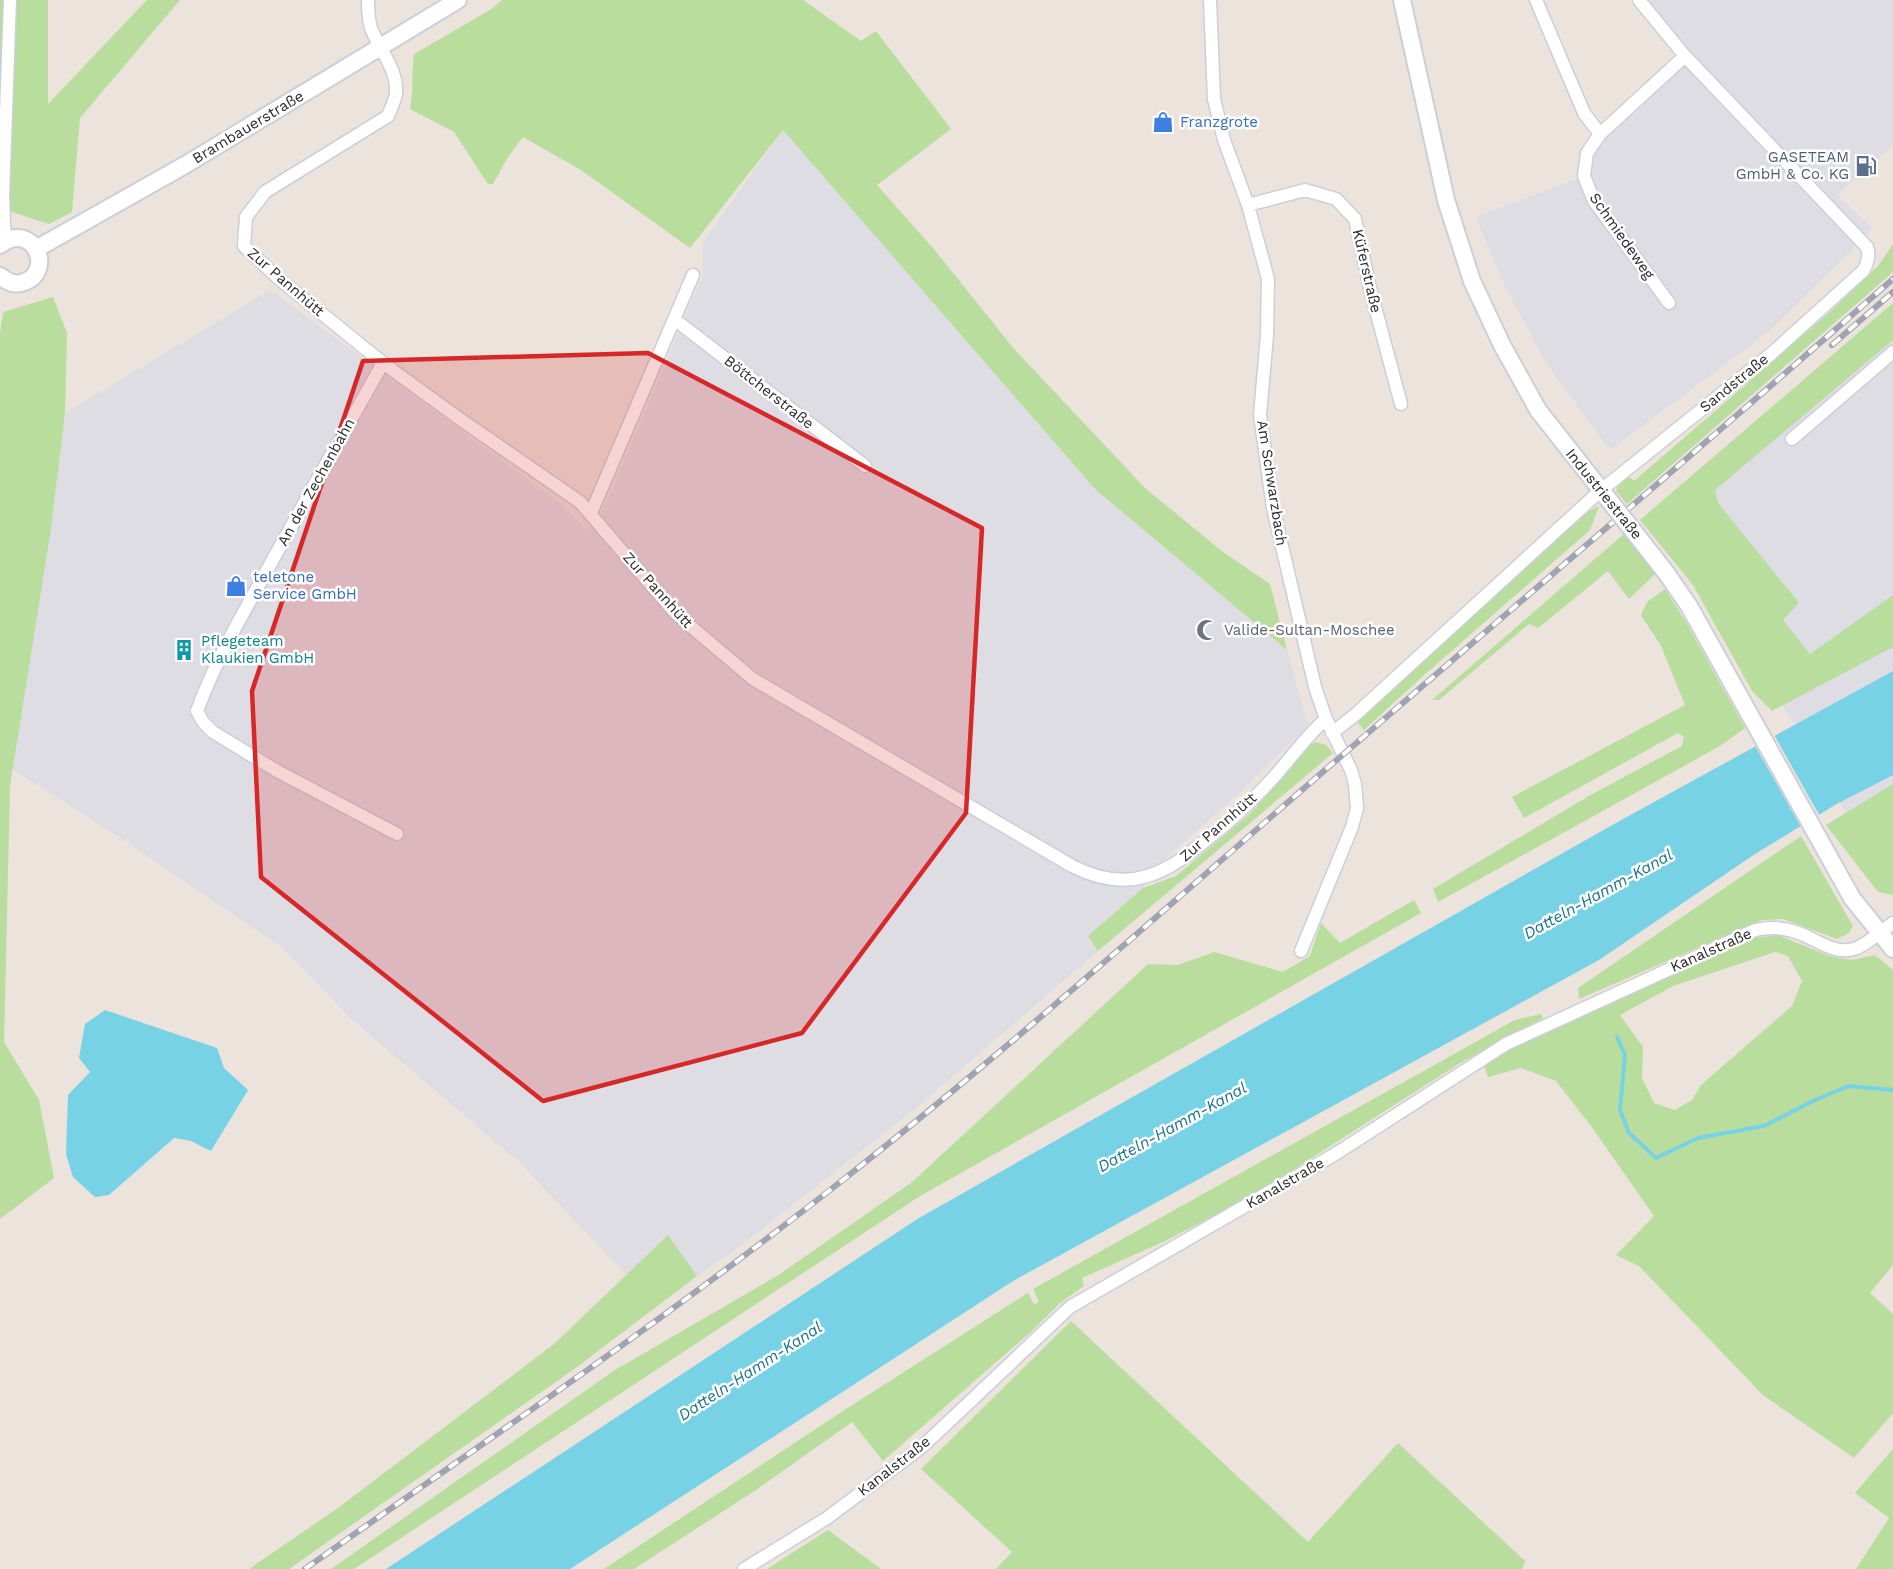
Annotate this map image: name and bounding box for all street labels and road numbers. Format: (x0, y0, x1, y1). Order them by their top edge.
street label: Brambauerstraße (189, 87, 307, 167)
street label: Schmiedeweg (1586, 189, 1658, 283)
street label: Küferstraße (1349, 227, 1385, 315)
street label: Zur Pannhütt (244, 244, 329, 321)
street label: Sandstraße (1696, 350, 1772, 416)
street label: Böttcherstraße (721, 351, 817, 433)
street label: An der Zechenbahn (273, 415, 359, 549)
street label: Am Schwarzbach (1253, 419, 1291, 547)
street label: Industriestraße (1562, 445, 1646, 543)
street label: Zur Pannhütt (619, 548, 697, 632)
street label: Zur Pannhütt (1176, 788, 1261, 865)
street label: Kanalstraße (1668, 924, 1754, 976)
street label: Kanalstraße (1243, 1153, 1327, 1213)
street label: Kanalstraße (854, 1432, 934, 1500)

